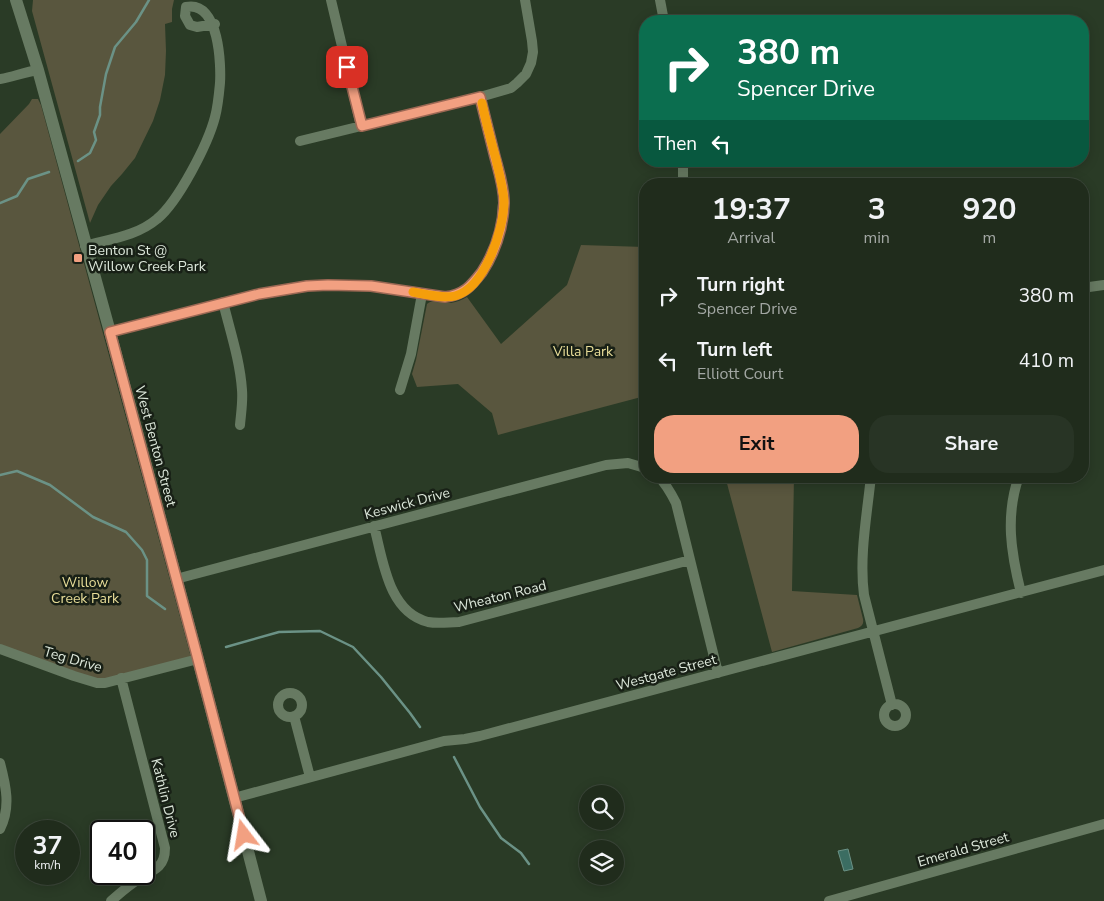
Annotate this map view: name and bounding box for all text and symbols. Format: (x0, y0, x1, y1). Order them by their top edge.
text: 380 m (737, 29, 840, 76)
icon: right (654, 35, 719, 100)
pin (326, 46, 368, 88)
icon: arrive (333, 53, 361, 81)
text: Spencer Drive (737, 74, 875, 104)
icon: left (707, 130, 735, 158)
text: Then (654, 131, 697, 157)
text: 19:37 (712, 189, 791, 230)
text: 3 (868, 189, 886, 230)
text: 920 (962, 189, 1016, 230)
text: Arrival (727, 227, 775, 249)
text: min (863, 227, 890, 249)
text: m (983, 227, 996, 249)
place label: Benton St @ Willow Creek Park (88, 241, 207, 276)
marker: Benton St @ Willow Creek Park (72, 252, 84, 264)
text: Turn right (697, 272, 784, 298)
icon: right (654, 282, 682, 310)
text: 380 m (1019, 283, 1074, 309)
text: Spencer Drive (697, 298, 797, 320)
text: Turn left (697, 337, 772, 363)
park label: Villa Park (552, 342, 614, 361)
icon: left (654, 347, 682, 375)
text: 410 m (1019, 348, 1074, 374)
text: Elliott Court (697, 363, 783, 385)
street label: West Benton Street (130, 384, 181, 509)
button: Exit (654, 415, 859, 473)
button: Share (869, 415, 1074, 473)
street label: Keswick Drive (362, 483, 452, 524)
park label: Willow Creek Park (51, 573, 120, 608)
street label: Wheaton Road (452, 576, 549, 617)
street label: Teg Drive (41, 642, 104, 677)
street label: Westgate Street (614, 650, 719, 695)
street label: Kathlin Drive (146, 756, 185, 840)
map controls (579, 785, 624, 885)
button: search (579, 785, 624, 830)
position arrow (217, 808, 269, 860)
speed limit sign: 40 (90, 820, 155, 885)
street label: Emerald Street (915, 827, 1011, 872)
text: 37 (32, 829, 63, 863)
button: layers (579, 840, 624, 885)
text: km/h (34, 857, 61, 873)

